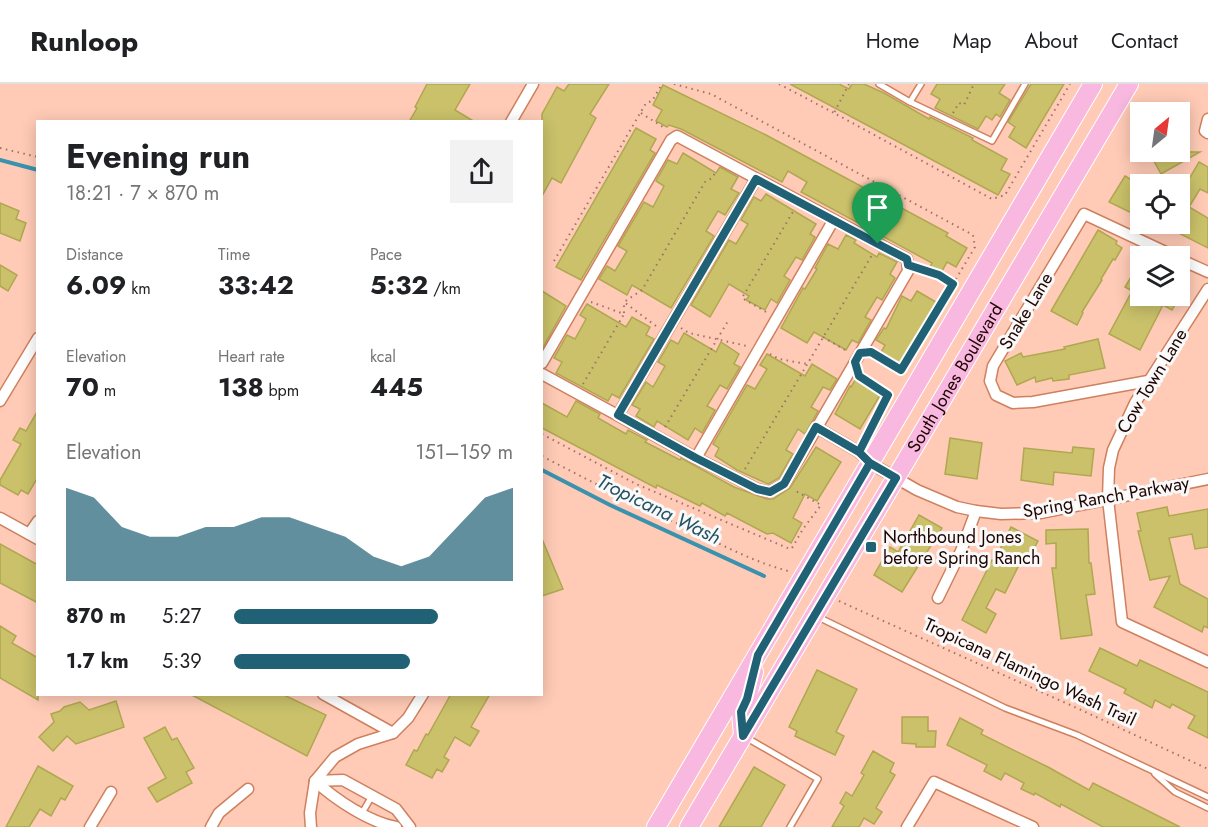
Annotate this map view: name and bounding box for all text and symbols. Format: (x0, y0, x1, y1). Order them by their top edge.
text: Runloop (30, 21, 138, 62)
text: Home (866, 26, 919, 56)
text: Map (952, 26, 992, 56)
text: About (1025, 26, 1078, 56)
text: Contact (1111, 26, 1178, 56)
north arrow (1130, 102, 1190, 162)
map controls (1130, 102, 1190, 306)
text: Evening run (66, 133, 250, 180)
button: share (450, 140, 513, 203)
button: locate (1130, 174, 1190, 234)
text: 18:21 · 7 × 870 m (66, 179, 219, 208)
pin (852, 182, 903, 244)
icon: arrive (861, 191, 894, 224)
text: Distance (66, 243, 123, 266)
text: Time (218, 243, 250, 266)
text: Pace (370, 243, 402, 266)
button: layers (1130, 246, 1190, 306)
text: 6.09 (66, 266, 126, 304)
text: 33:42 (218, 266, 294, 304)
text: 5:32 (370, 266, 428, 304)
street label: Snake Lane (993, 268, 1059, 354)
text: km (126, 277, 151, 300)
text: /km (428, 277, 461, 300)
street label: South Jones Boulevard (901, 298, 1009, 457)
street label: Cow Town Lane (1110, 324, 1194, 438)
text: Elevation (66, 345, 126, 368)
text: Heart rate (218, 345, 285, 368)
text: kcal (370, 345, 396, 368)
text: 70 (66, 368, 99, 406)
text: 138 (218, 368, 264, 406)
text: 445 (370, 368, 423, 406)
text: m (99, 379, 116, 402)
text: bpm (264, 379, 299, 402)
text: Elevation (66, 438, 141, 467)
text: 151–159 m (416, 438, 513, 467)
water label: Tropicana Wash (592, 467, 726, 552)
street label: Spring Ranch Parkway (1021, 470, 1191, 524)
place label: Northbound Jones before Spring Ranch (883, 524, 1040, 571)
marker: Northbound Jones before Spring Ranch (864, 540, 878, 554)
text: 870 m (66, 602, 126, 631)
text: 5:27 (162, 602, 201, 631)
street label: Tropicana Flamingo Wash Trail (920, 611, 1140, 733)
text: 1.7 km (66, 647, 129, 676)
text: 5:39 (162, 647, 202, 676)

